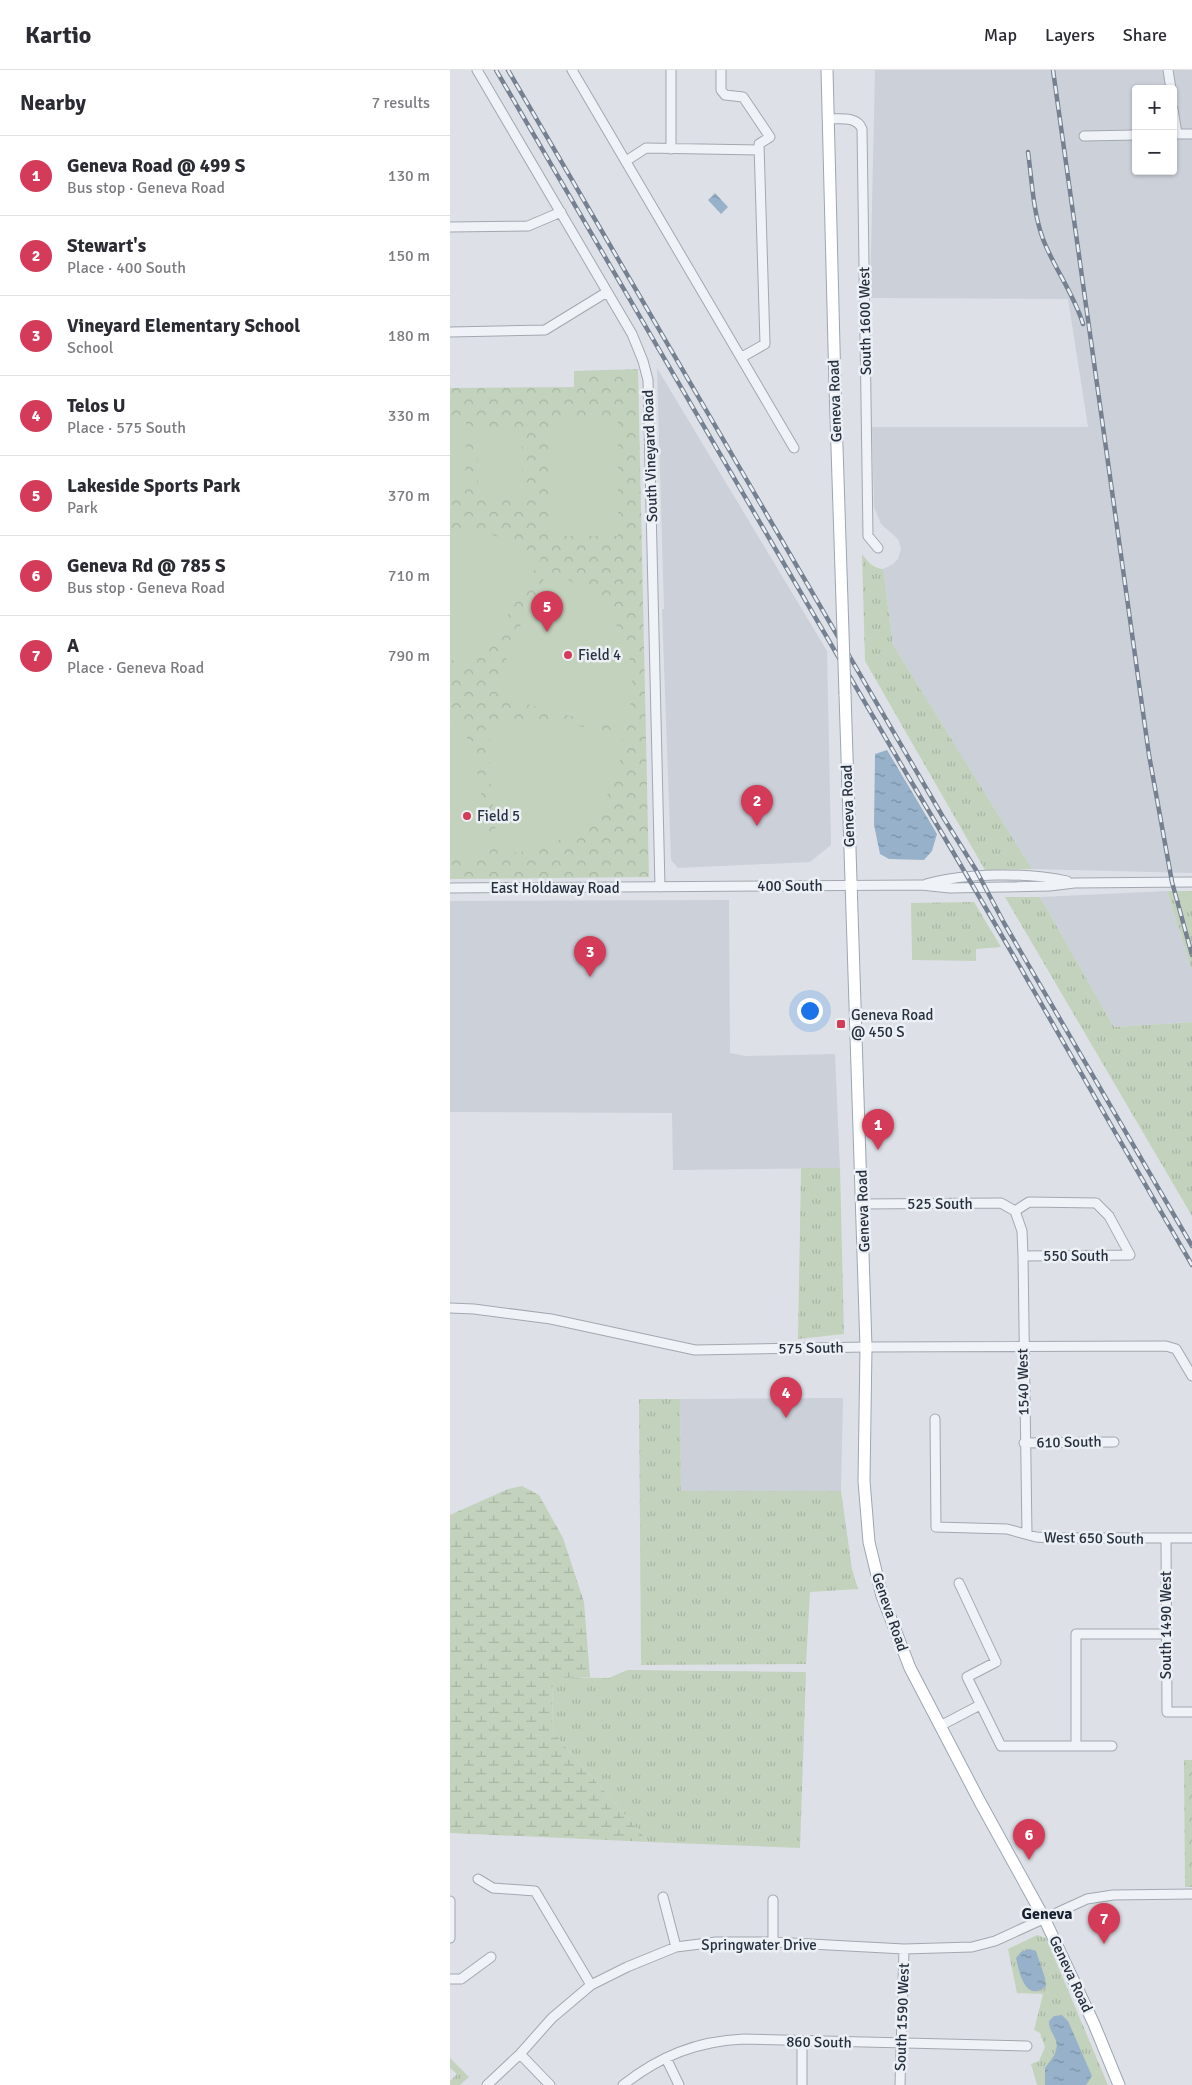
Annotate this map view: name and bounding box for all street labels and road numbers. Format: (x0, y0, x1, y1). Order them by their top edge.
street label: South 1600 West (855, 267, 875, 375)
street label: Geneva Road (825, 359, 845, 443)
street label: South Vineyard Road (639, 389, 661, 522)
street label: Geneva Road (838, 764, 858, 848)
street label: 400 South (757, 877, 823, 895)
street label: East Holdaway Road (490, 879, 620, 897)
street label: Geneva Road (853, 1169, 873, 1253)
street label: 525 South (907, 1195, 973, 1213)
street label: 550 South (1043, 1247, 1109, 1265)
street label: 575 South (778, 1338, 844, 1358)
street label: 1540 West (1013, 1348, 1033, 1416)
street label: 610 South (1036, 1432, 1102, 1452)
street label: West 650 South (1044, 1528, 1144, 1548)
street label: Geneva Road (868, 1570, 912, 1654)
street label: South 1490 West (1157, 1571, 1175, 1679)
street label: Geneva Road (1045, 1933, 1097, 2015)
street label: Springwater Drive (701, 1936, 817, 1954)
street label: South 1590 West (891, 1963, 913, 2071)
street label: 860 South (786, 2032, 852, 2052)

